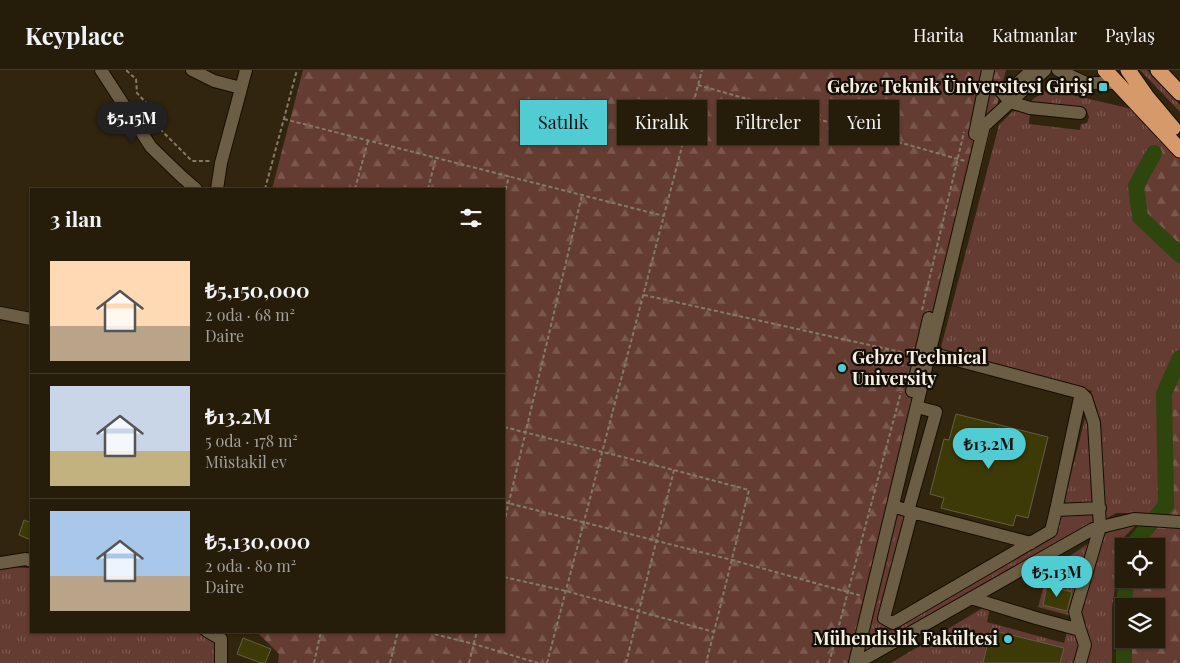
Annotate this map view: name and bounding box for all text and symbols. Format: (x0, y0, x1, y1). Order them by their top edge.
text: Keyplace (25, 19, 124, 51)
text: Harita (913, 23, 964, 47)
text: Katmanlar (992, 23, 1077, 47)
text: Paylaş (1105, 23, 1155, 47)
place label: Gebze Teknik Üniversitesi Girişi (827, 74, 1093, 98)
marker: Gebze Teknik Üniversitesi Girişi (1097, 81, 1109, 93)
chip: Satılık (520, 100, 607, 145)
chip: Kiralık (617, 100, 707, 145)
chip: Filtreler (717, 100, 819, 145)
chip: Yeni (829, 100, 899, 145)
pin: ₺5.15M (91, 102, 173, 144)
text: ₺5.15M (108, 107, 156, 128)
text: 3 ilan (50, 204, 102, 232)
icon: filters (457, 204, 485, 232)
text: ₺5,150,000 (205, 275, 310, 303)
icon: home (90, 281, 150, 341)
text: 2 oda · 68 m² (205, 304, 295, 325)
text: Daire (205, 325, 244, 346)
place label: Gebze Technical University (852, 345, 987, 390)
marker: Gebze Technical University (836, 362, 848, 374)
text: ₺13.2M (205, 401, 271, 429)
icon: home (90, 406, 150, 466)
pin: ₺13.2M (948, 428, 1030, 470)
text: 5 oda · 178 m² (205, 430, 298, 451)
text: ₺13.2M (964, 433, 1014, 454)
text: Müstakil ev (205, 451, 287, 472)
text: ₺5,130,000 (205, 526, 310, 554)
icon: home (90, 531, 150, 591)
map controls (1115, 538, 1165, 648)
button: locate (1115, 538, 1165, 588)
text: 2 oda · 80 m² (205, 555, 296, 576)
pin: ₺5.13M (1016, 556, 1098, 598)
text: ₺5.13M (1032, 561, 1082, 582)
text: Daire (205, 576, 244, 597)
button: layers (1115, 598, 1165, 648)
place label: Mühendislik Fakültesi (813, 626, 998, 650)
marker: Mühendislik Fakültesi (1002, 633, 1014, 645)

